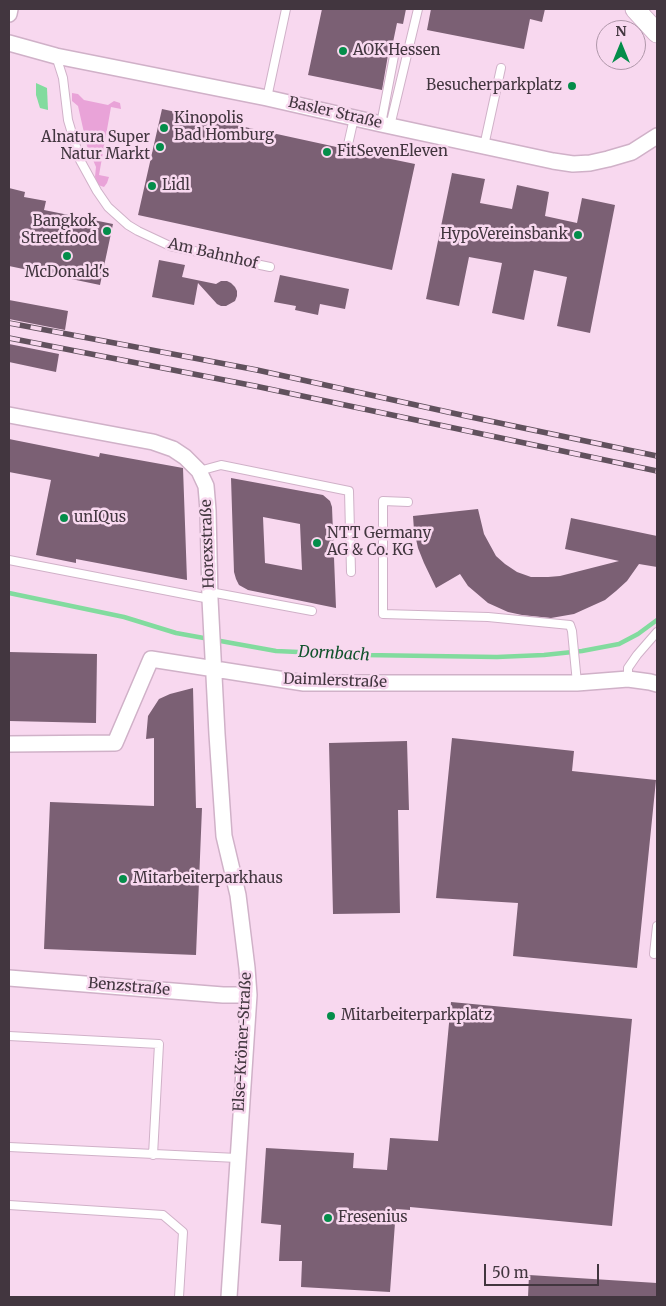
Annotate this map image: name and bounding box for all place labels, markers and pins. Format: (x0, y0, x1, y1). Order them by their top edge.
place label: AOK Hessen (353, 42, 440, 60)
marker: AOK Hessen (337, 45, 349, 57)
place label: Besucherparkplatz (426, 77, 562, 95)
marker: Besucherparkplatz (566, 80, 578, 92)
place label: Kinopolis Bad Homburg (174, 110, 274, 145)
marker: Kinopolis Bad Homburg (158, 122, 170, 134)
place label: Alnatura Super Natur Markt (41, 129, 150, 164)
marker: Alnatura Super Natur Markt (154, 141, 166, 153)
place label: FitSevenEleven (337, 143, 448, 161)
marker: FitSevenEleven (321, 146, 333, 158)
place label: Lidl (162, 177, 190, 195)
marker: Lidl (146, 180, 158, 192)
place label: Bangkok Streetfood (21, 213, 97, 248)
marker: Bangkok Streetfood (101, 225, 113, 237)
place label: HypoVereinsbank (440, 226, 568, 244)
marker: HypoVereinsbank (572, 229, 584, 241)
marker: McDonald's (61, 250, 73, 262)
place label: McDonald's (25, 264, 109, 282)
place label: unIQus (74, 509, 126, 527)
marker: unIQus (58, 512, 70, 524)
place label: NTT Germany AG & Co. KG (327, 525, 431, 560)
marker: NTT Germany AG & Co. KG (311, 537, 323, 549)
place label: Mitarbeiterparkhaus (133, 870, 283, 888)
marker: Mitarbeiterparkhaus (117, 873, 129, 885)
place label: Mitarbeiterparkplatz (341, 1007, 492, 1025)
marker: Mitarbeiterparkplatz (325, 1010, 337, 1022)
place label: Fresenius (338, 1209, 408, 1227)
marker: Fresenius (322, 1212, 334, 1224)

